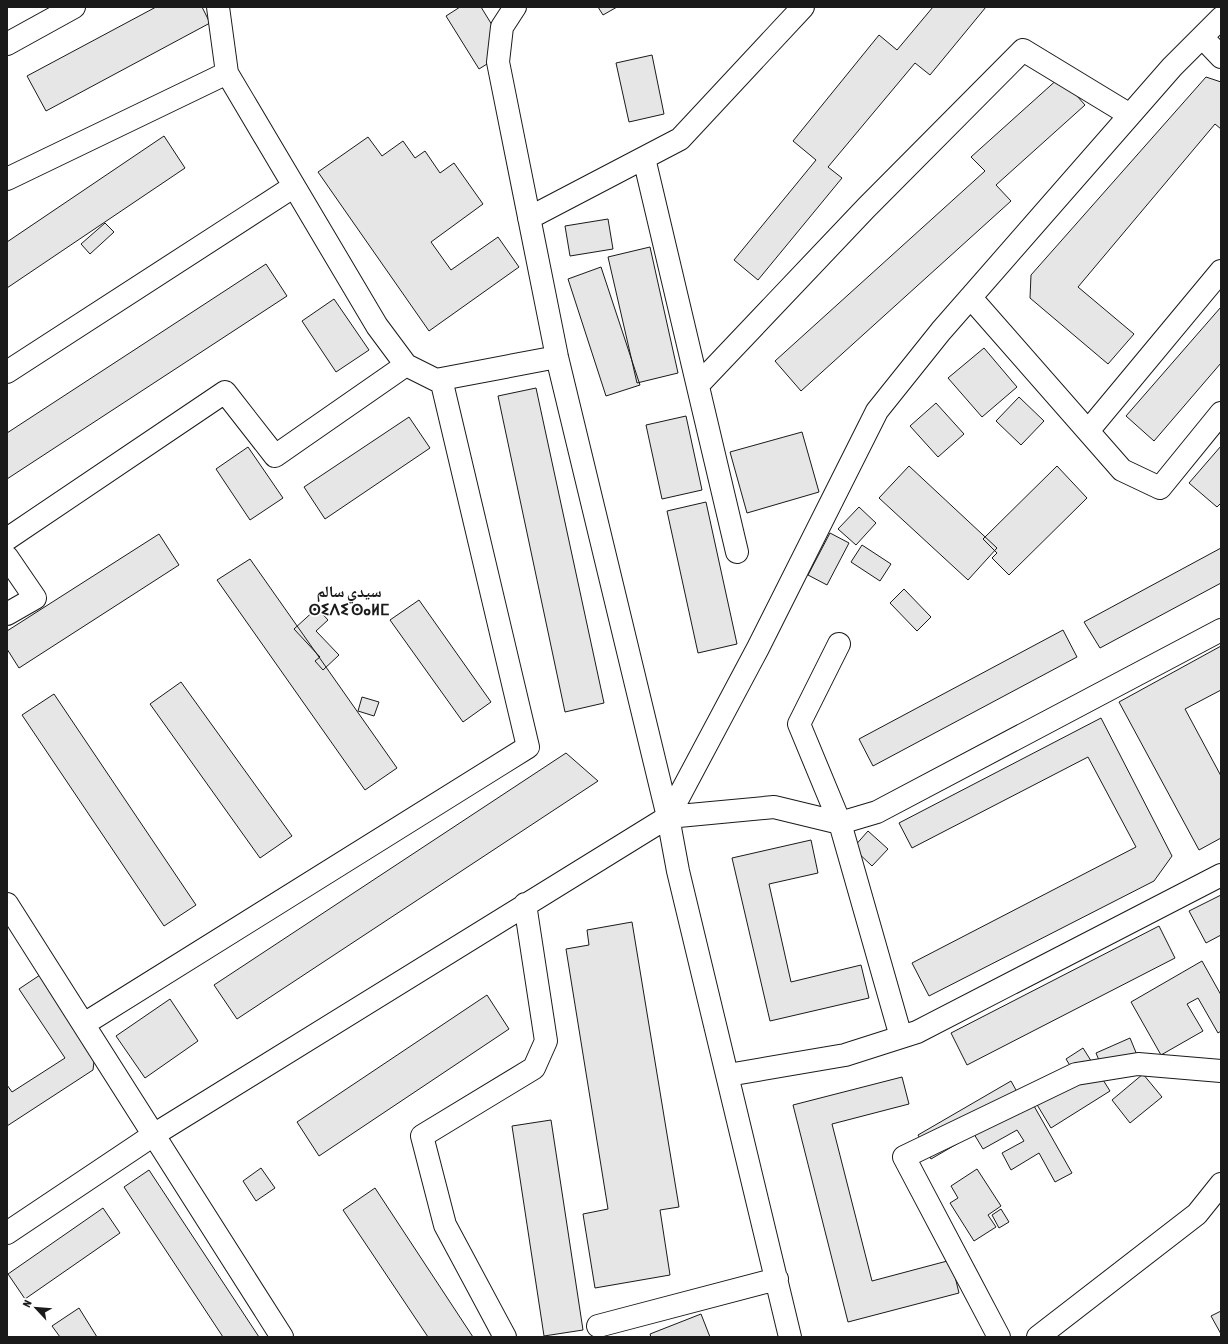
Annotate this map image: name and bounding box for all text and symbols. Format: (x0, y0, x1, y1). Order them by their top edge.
district label: سيدي سالم ⵙⵉⴷⵉ ⵙⴰⵍⵎ (309, 582, 389, 618)
north arrow (16, 1288, 56, 1328)
text: N (20, 1298, 34, 1309)

